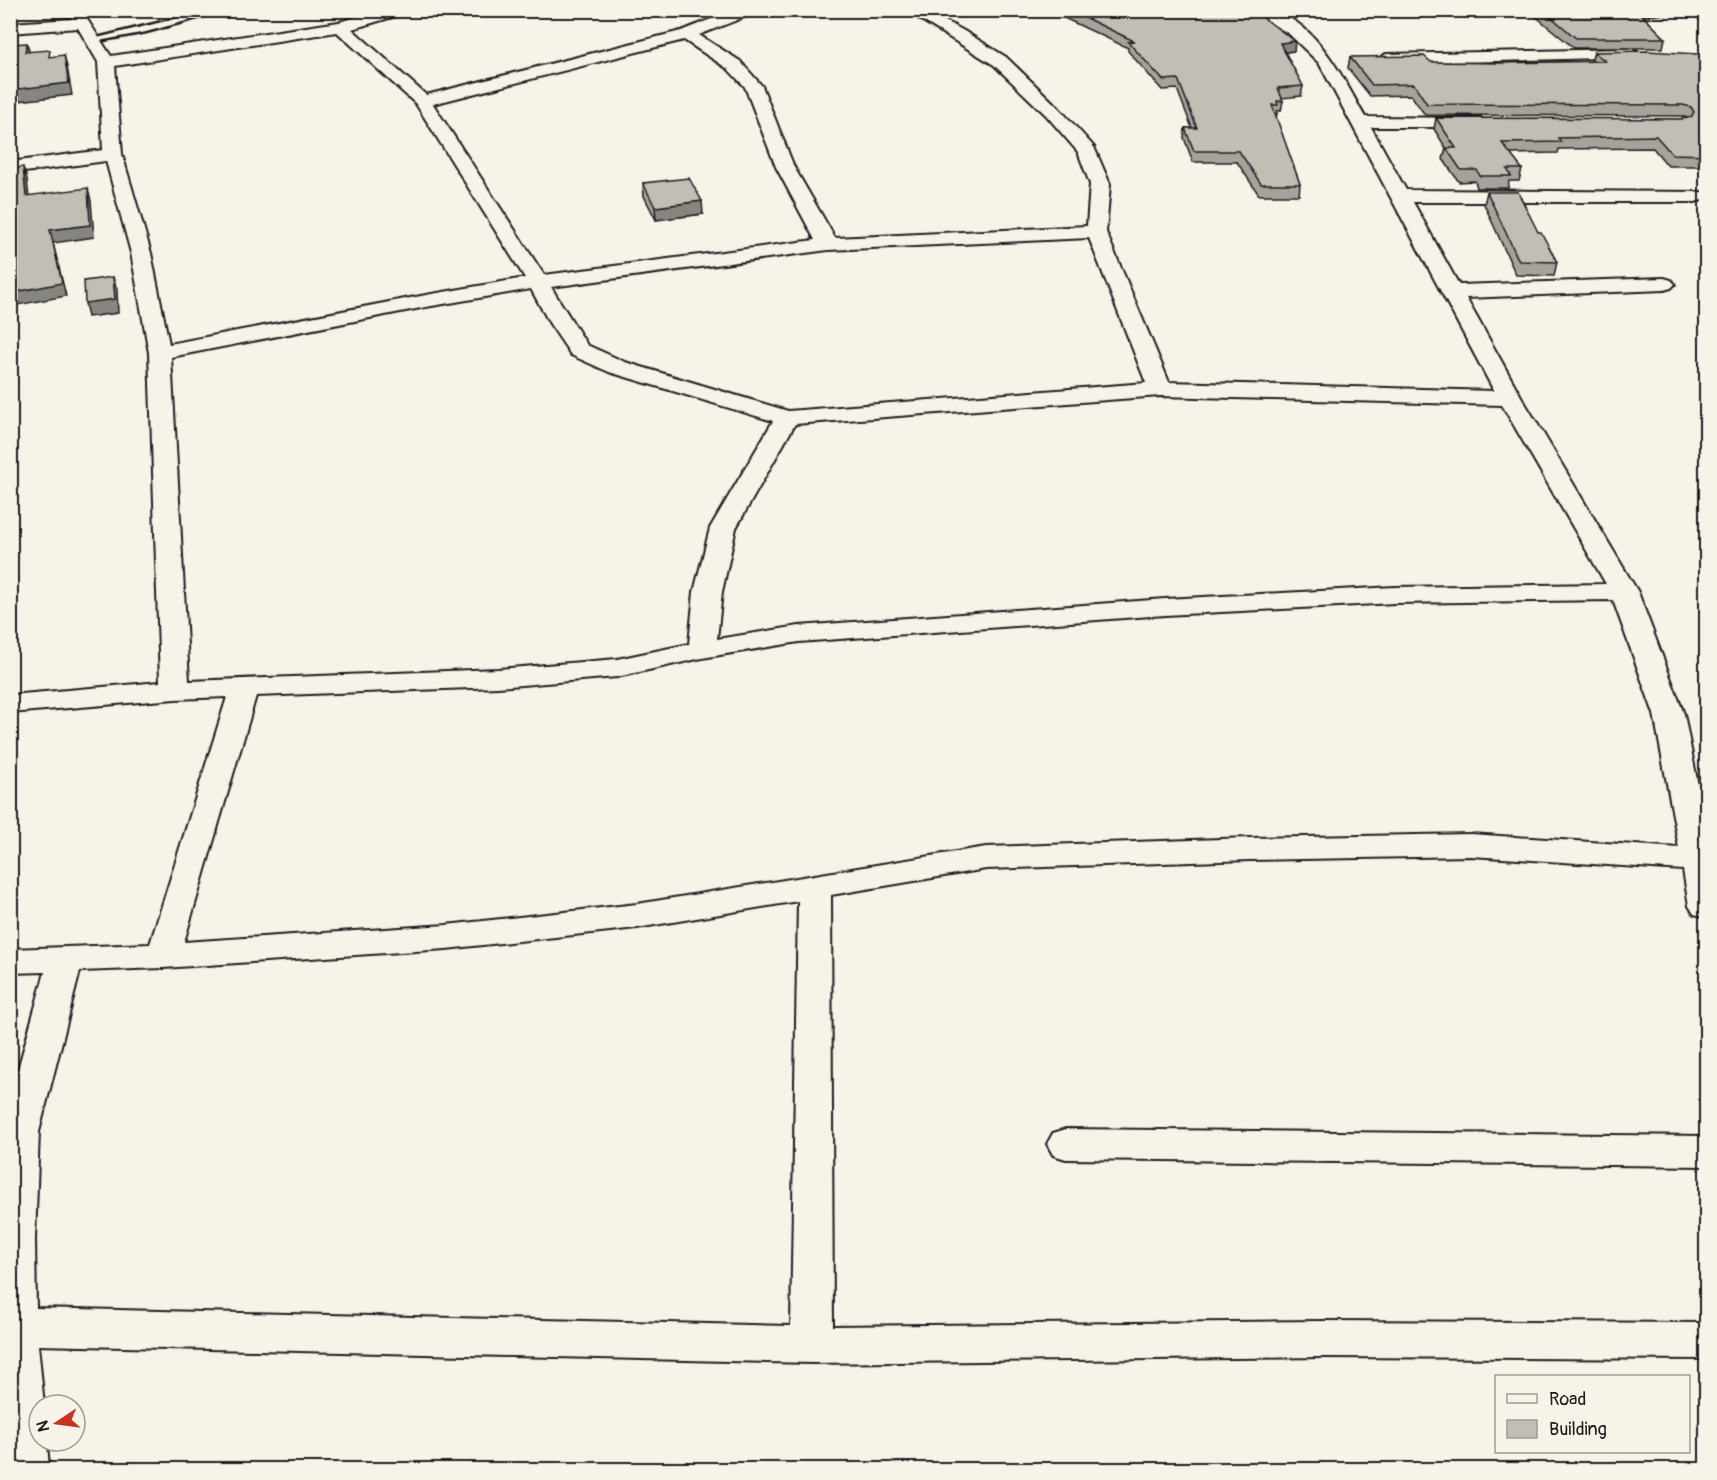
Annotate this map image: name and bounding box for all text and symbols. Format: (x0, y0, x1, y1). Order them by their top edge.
legend (1495, 1375, 1690, 1453)
text: Road (1549, 1388, 1586, 1411)
north arrow (27, 1393, 87, 1453)
text: N (32, 1418, 54, 1434)
text: Building (1549, 1418, 1607, 1441)

